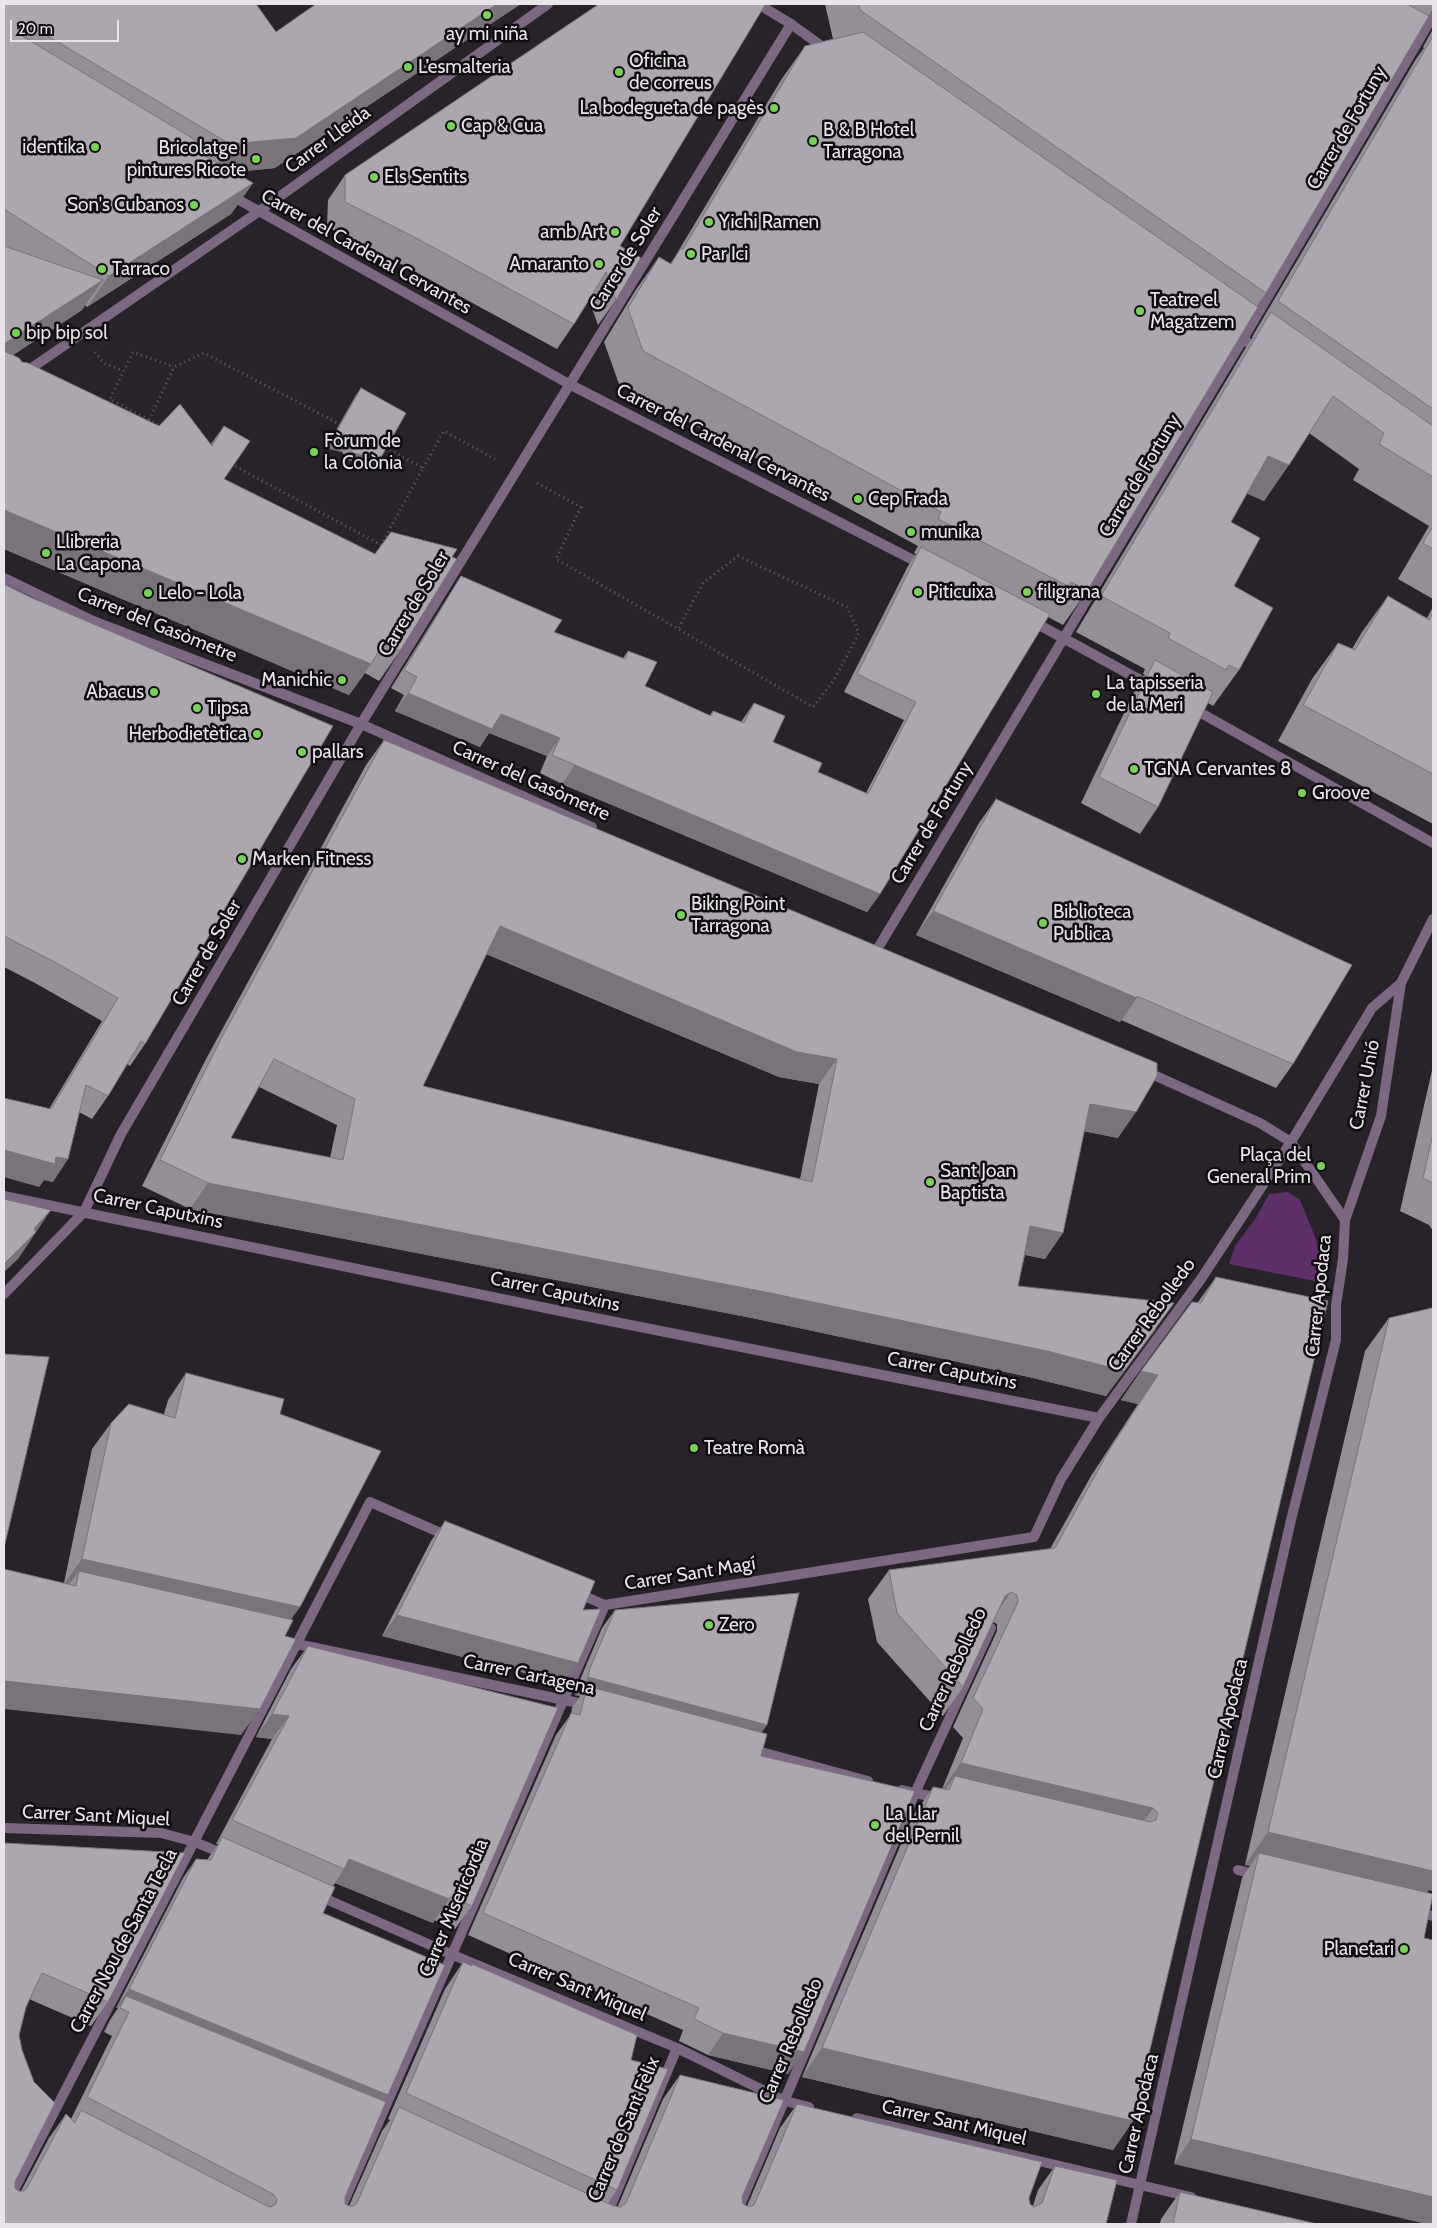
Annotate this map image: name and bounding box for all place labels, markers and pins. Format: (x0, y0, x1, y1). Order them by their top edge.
marker: ay mi niña (481, 9, 493, 21)
place label: ay mi niña (446, 23, 528, 45)
place label: Oficina de correus (629, 50, 712, 94)
place label: L’esmalteria (418, 56, 511, 78)
marker: L’esmalteria (402, 61, 414, 73)
marker: Oficina de correus (613, 66, 625, 78)
place label: La bodegueta de pagès (580, 97, 764, 119)
marker: La bodegueta de pagès (768, 102, 780, 114)
place label: Cap & Cua (461, 115, 543, 137)
place label: B & B Hotel Tarragona (823, 119, 914, 163)
marker: Cap & Cua (445, 120, 457, 132)
marker: B & B Hotel Tarragona (807, 135, 819, 147)
place label: identika (22, 136, 85, 158)
place label: Bricolatge i pintures Ricote (127, 137, 246, 181)
marker: identika (89, 141, 101, 153)
marker: Bricolatge i pintures Ricote (250, 153, 262, 165)
place label: Els Sentits (384, 166, 467, 188)
marker: Els Sentits (368, 171, 380, 183)
place label: Son's Cubanos (67, 194, 184, 216)
marker: Son's Cubanos (188, 199, 200, 211)
place label: Yichi Ramen (719, 211, 819, 233)
marker: Yichi Ramen (703, 216, 715, 228)
place label: amb Art (540, 221, 605, 243)
marker: amb Art (609, 226, 621, 238)
place label: Par Ici (701, 243, 748, 265)
marker: Par Ici (685, 248, 697, 260)
place label: Amaranto (509, 253, 589, 275)
place label: Tarraco (112, 258, 170, 280)
marker: Amaranto (593, 258, 605, 270)
marker: Tarraco (96, 263, 108, 275)
place label: Teatre el Magatzem (1150, 289, 1234, 333)
marker: Teatre el Magatzem (1134, 305, 1146, 317)
place label: bip bip sol (26, 322, 108, 344)
marker: bip bip sol (10, 327, 22, 339)
place label: Fòrum de la Colònia (324, 430, 402, 474)
marker: Fòrum de la Colònia (308, 446, 320, 458)
place label: Cep Frada (868, 488, 948, 510)
marker: Cep Frada (852, 493, 864, 505)
place label: munika (921, 521, 980, 543)
marker: munika (905, 526, 917, 538)
place label: Llibreria La Capona (56, 531, 141, 575)
marker: Llibreria La Capona (40, 547, 52, 559)
place label: Piticuixa (928, 581, 994, 603)
place label: filigrana (1037, 581, 1100, 603)
place label: Lelo - Lola (158, 582, 242, 604)
marker: Piticuixa (912, 586, 924, 598)
marker: filigrana (1021, 586, 1033, 598)
marker: Lelo - Lola (142, 587, 154, 599)
place label: Manichic (261, 669, 332, 691)
place label: La tapisseria de la Meri (1106, 672, 1204, 716)
marker: Manichic (336, 674, 348, 686)
place label: Abacus (86, 681, 144, 703)
marker: Abacus (148, 686, 160, 698)
marker: La tapisseria de la Meri (1090, 688, 1102, 700)
place label: Tipsa (207, 697, 249, 719)
marker: Tipsa (191, 702, 203, 714)
place label: Herbodietètica (129, 723, 247, 745)
marker: Herbodietètica (251, 728, 263, 740)
place label: pallars (312, 741, 364, 763)
marker: pallars (296, 746, 308, 758)
place label: TGNA Cervantes 8 (1144, 758, 1291, 780)
marker: TGNA Cervantes 8 (1128, 763, 1140, 775)
place label: Groove (1312, 782, 1370, 804)
marker: Groove (1296, 787, 1308, 799)
place label: Marken Fitness (252, 848, 371, 870)
marker: Marken Fitness (236, 853, 248, 865)
place label: Biking Point Tarragona (691, 893, 785, 937)
place label: Biblioteca Publica (1053, 901, 1131, 945)
marker: Biking Point Tarragona (675, 909, 687, 921)
marker: Biblioteca Publica (1037, 917, 1049, 929)
place label: Plaça del General Prim (1207, 1144, 1311, 1188)
place label: Sant Joan Baptista (940, 1160, 1016, 1204)
marker: Plaça del General Prim (1315, 1160, 1327, 1172)
marker: Sant Joan Baptista (924, 1176, 936, 1188)
place label: Teatre Romà (704, 1437, 805, 1459)
marker: Teatre Romà (688, 1442, 700, 1454)
place label: Zero (719, 1614, 755, 1636)
marker: Zero (703, 1619, 715, 1631)
place label: La Llar del Pernil (885, 1803, 960, 1847)
marker: La Llar del Pernil (869, 1819, 881, 1831)
place label: Planetari (1324, 1938, 1394, 1960)
marker: Planetari (1398, 1943, 1410, 1955)

